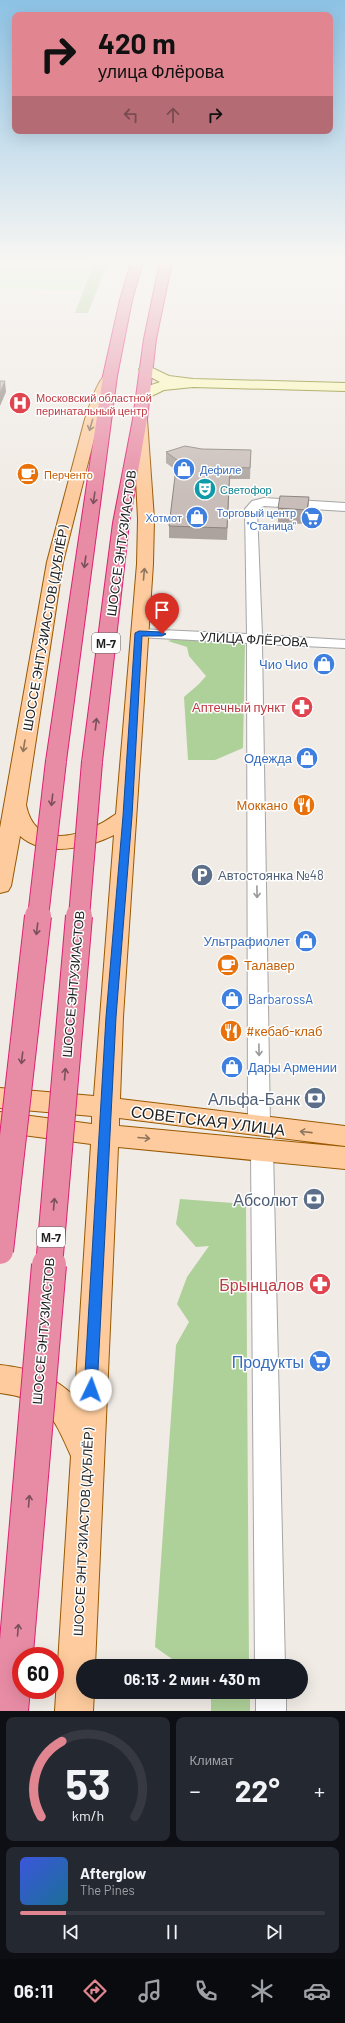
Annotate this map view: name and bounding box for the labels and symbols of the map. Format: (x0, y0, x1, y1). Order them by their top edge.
hospital icon: Московский областной перинатальный центр (7, 390, 33, 416)
place label: Московский областной перинатальный центр (36, 391, 152, 417)
one-way arrow (86, 419, 94, 432)
shop icon: Дефиле (171, 456, 197, 482)
cafe icon: Перченто (15, 461, 41, 487)
place label: Дефиле (200, 463, 241, 476)
place label: Перченто (44, 468, 93, 481)
street label: ШОССЕ ЭНТУЗИАСТОВ (103, 469, 139, 617)
theatre icon: Светофор (192, 476, 218, 502)
place label: Светофор (220, 483, 272, 496)
one-way arrow (90, 491, 97, 504)
shop icon: Хотмот (184, 504, 210, 530)
supermarket icon: Торговый центр "Станица" (299, 505, 325, 531)
place label: Торговый центр "Станица" (216, 506, 296, 532)
place label: Хотмот (145, 511, 182, 524)
street label: ШОССЕ ЭНТУЗИАСТОВ (ДУБЛЁР) (19, 523, 71, 732)
one-way arrow (81, 555, 89, 568)
one-way arrow (140, 568, 147, 581)
pin (145, 593, 179, 634)
street label: УЛИЦА ФЛЁРОВА (199, 628, 309, 650)
road number: М-7 (92, 633, 120, 653)
shop icon: Чио Чио (311, 651, 337, 677)
place label: Чио Чио (259, 656, 308, 672)
pharmacy icon: Аптечный пункт (289, 694, 315, 720)
place label: Аптечный пункт (192, 699, 286, 715)
one-way arrow (92, 718, 100, 731)
one-way arrow (20, 740, 28, 753)
shop icon: Одежда (294, 745, 320, 771)
place label: Одежда (244, 750, 293, 766)
restaurant icon: Моккано (291, 792, 317, 818)
one-way arrow (48, 793, 56, 806)
place label: Моккано (236, 797, 288, 813)
parking icon: Автостоянка №48 (189, 862, 215, 888)
place label: Автостоянка №48 (218, 867, 324, 883)
one-way arrow (253, 885, 261, 898)
street label: ШОССЕ ЭНТУЗИАСТОВ (59, 910, 87, 1058)
one-way arrow (33, 922, 41, 935)
shop icon: Ультрафиолет (293, 928, 319, 954)
place label: Ультрафиолет (204, 933, 290, 949)
cafe icon: Талавер (215, 952, 241, 978)
place label: Талавер (244, 957, 295, 973)
shop icon: BarbarossA (219, 986, 245, 1012)
place label: BarbarossA (248, 991, 313, 1007)
restaurant icon: #кебаб-клаб (218, 1018, 244, 1044)
place label: #кебаб-клаб (246, 1023, 323, 1039)
one-way arrow (255, 1043, 263, 1056)
one-way arrow (18, 1051, 26, 1064)
shop icon: Дары Армении (219, 1054, 245, 1080)
place label: Дары Армении (248, 1059, 337, 1075)
one-way arrow (62, 1068, 69, 1081)
bank icon: Альфа-Банк (302, 1085, 328, 1111)
place label: Альфа-Банк (208, 1089, 301, 1108)
street label: СОВЕТСКАЯ УЛИЦА (130, 1101, 287, 1139)
one-way arrow (300, 1128, 313, 1136)
one-way arrow (137, 1134, 150, 1141)
bank icon: Абсолют (301, 1186, 327, 1212)
place label: Абсолют (233, 1190, 299, 1209)
one-way arrow (51, 1198, 58, 1211)
road number: М-7 (37, 1227, 65, 1247)
street label: ШОССЕ ЭНТУЗИАСТОВ (29, 1257, 57, 1405)
pharmacy icon: Брынцалов (307, 1271, 333, 1297)
place label: Брынцалов (219, 1275, 304, 1294)
supermarket icon: Продукты (307, 1348, 333, 1374)
place label: Продукты (232, 1352, 304, 1371)
position arrow (70, 1369, 112, 1411)
street label: ШОССЕ ЭНТУЗИАСТОВ (ДУБЛЁР) (70, 1427, 96, 1636)
one-way arrow (25, 1495, 33, 1508)
one-way arrow (14, 1624, 22, 1637)
speed limit sign: 60 (12, 1647, 64, 1699)

